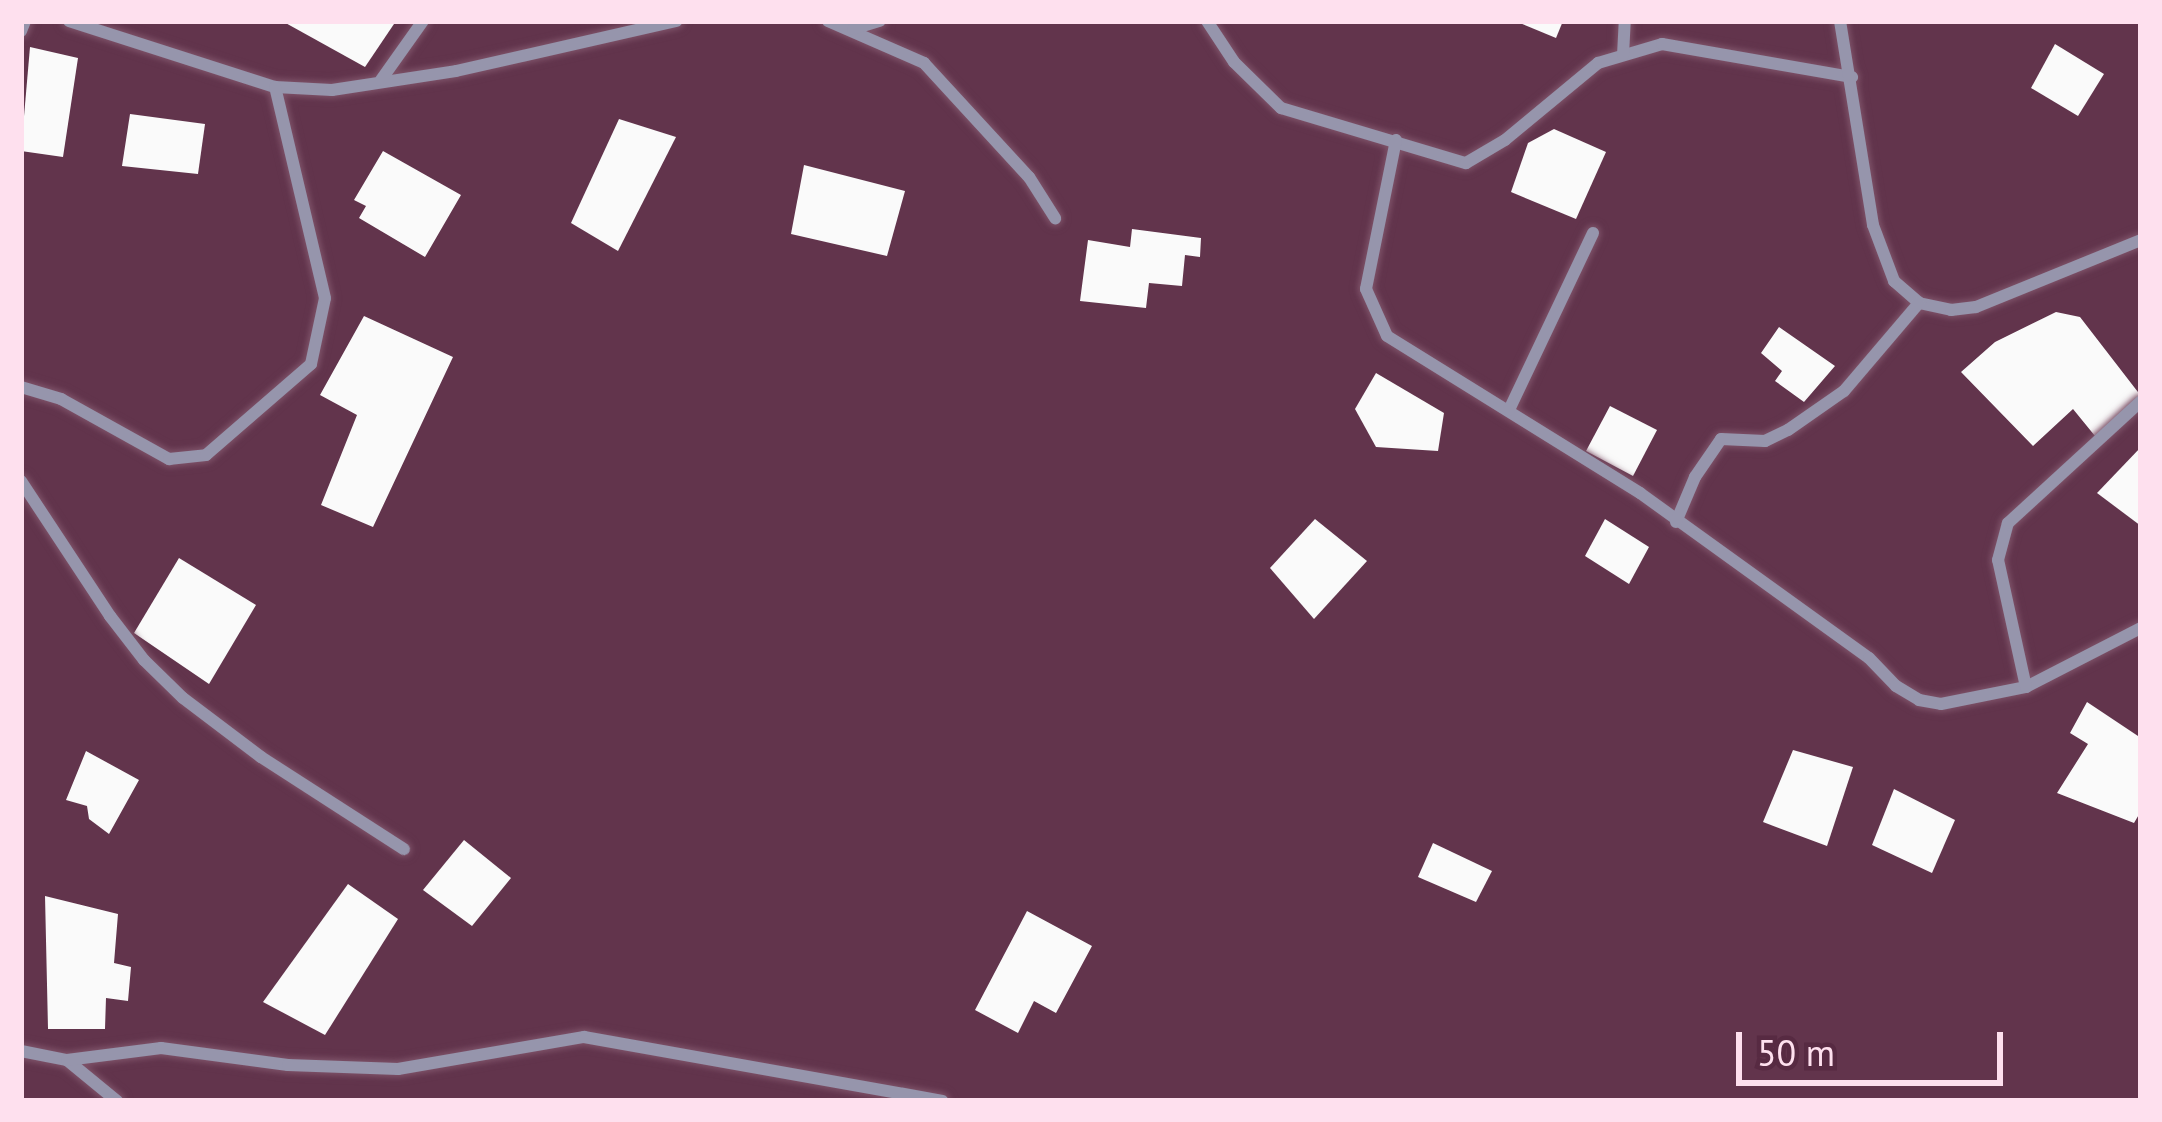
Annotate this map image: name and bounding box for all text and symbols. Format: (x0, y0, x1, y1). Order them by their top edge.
scale bar (1742, 1008, 2009, 1082)
text: 50 m (1757, 1029, 1835, 1076)

